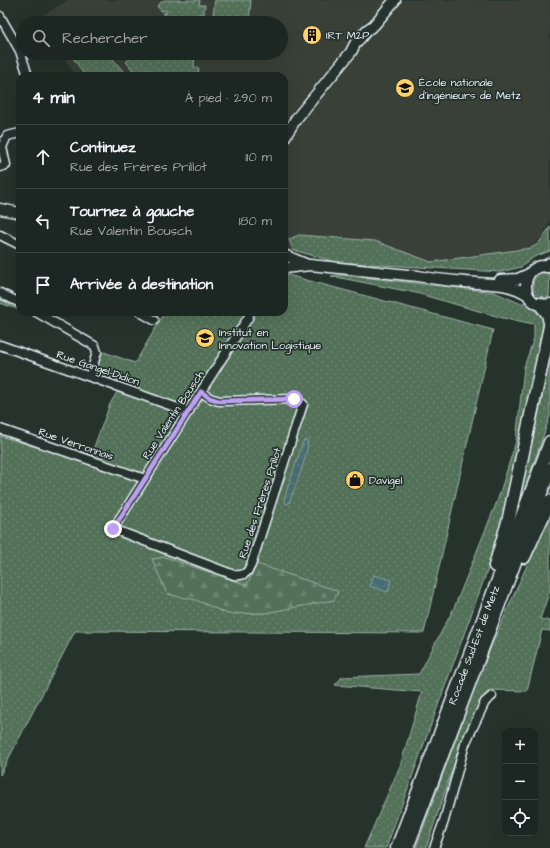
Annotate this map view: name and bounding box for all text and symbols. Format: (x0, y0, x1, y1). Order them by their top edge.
search box (16, 16, 288, 60)
building icon: IRT M2P (301, 24, 323, 46)
icon: search (30, 27, 52, 49)
text: Rechercher (62, 28, 147, 49)
place label: IRT M2P (326, 28, 369, 43)
place label: École nationale d'ingénieurs de Metz (419, 75, 521, 104)
school or university icon: École nationale d'ingénieurs de Metz (394, 77, 416, 99)
text: 4 min (32, 86, 75, 110)
text: À pied · 290 m (185, 89, 272, 107)
text: Continuez (70, 137, 136, 158)
icon: ahead (32, 146, 54, 168)
text: 110 m (245, 148, 272, 166)
text: Rue des Frères Prillot (70, 158, 207, 176)
text: Tournez à gauche (70, 201, 194, 222)
icon: left (32, 210, 54, 232)
text: 180 m (238, 212, 272, 230)
text: Rue Valentin Bousch (70, 222, 192, 240)
icon: arrive (32, 274, 54, 296)
text: Arrivée à destination (70, 274, 213, 295)
place label: Institut en Innovation Logistique (219, 325, 321, 354)
school or university icon: Institut en Innovation Logistique (194, 327, 216, 349)
street label: Rue Gangel-Didion (54, 347, 142, 390)
street label: Rue Valentin Bousch (139, 367, 208, 462)
route start (285, 390, 303, 408)
street label: Rue Verronnais (36, 424, 116, 464)
street label: Rue des Frères Prillot (235, 445, 285, 560)
shop icon: Davigel (344, 469, 366, 491)
place label: Davigel (369, 473, 403, 489)
route end (104, 520, 122, 538)
street label: Rocade Sud-Est de Metz (444, 583, 503, 707)
map controls (502, 728, 538, 836)
button: + (502, 728, 538, 764)
button: − (502, 764, 538, 800)
button: locate (502, 800, 538, 836)

